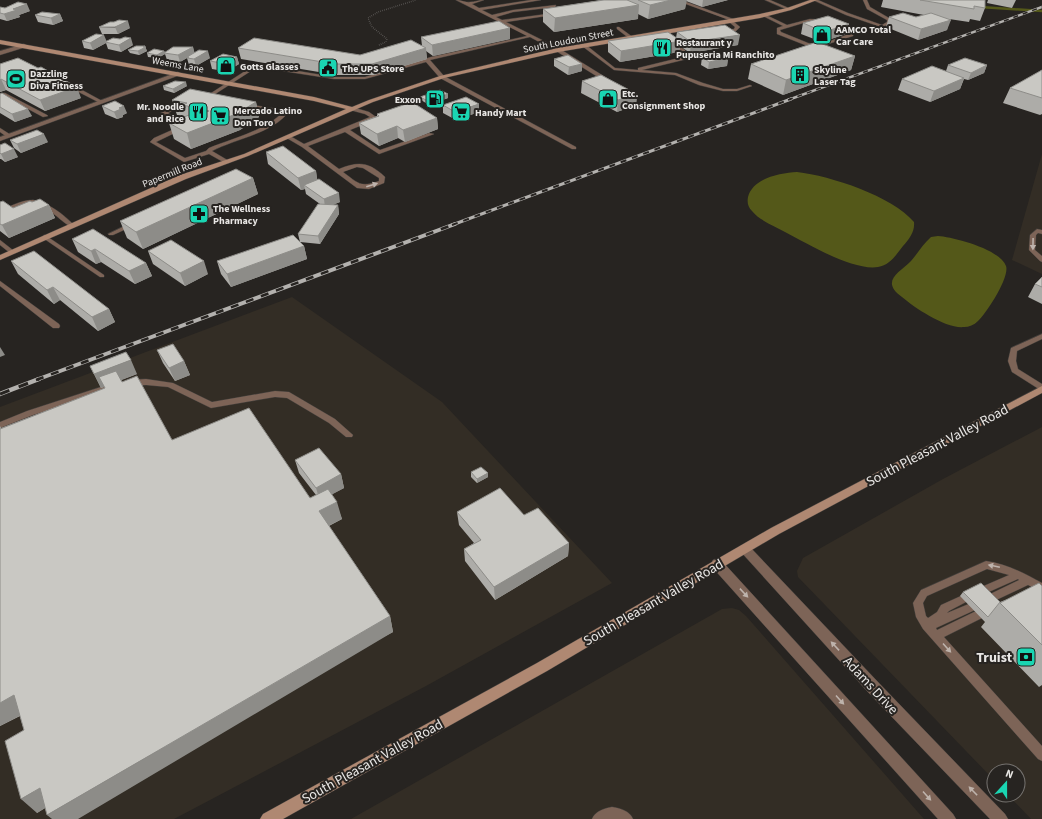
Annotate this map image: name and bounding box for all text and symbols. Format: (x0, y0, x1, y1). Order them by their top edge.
place label: AAMCO Total Car Care (835, 23, 891, 49)
shop icon: AAMCO Total Car Care (811, 24, 833, 46)
street label: South Loudoun Street (522, 25, 615, 57)
place label: Restaurant y Pupuseria Mi Ranchito (676, 36, 775, 62)
restaurant icon: Restaurant y Pupuseria Mi Ranchito (651, 37, 673, 59)
street label: Weems Lane (151, 54, 205, 76)
shop icon: Gotts Glasses (215, 55, 237, 77)
public building icon: The UPS Store (317, 57, 339, 79)
place label: Gotts Glasses (240, 60, 299, 74)
place label: The UPS Store (342, 62, 404, 76)
place label: Skyline Laser Tag (814, 63, 856, 89)
building icon: Skyline Laser Tag (789, 64, 811, 86)
place label: Dazzling Diva Fitness (30, 67, 84, 93)
sports icon: Dazzling Diva Fitness (5, 68, 27, 90)
place label: Etc. Consignment Shop (622, 87, 705, 113)
fuel station icon: Exxon (424, 88, 446, 110)
shop icon: Etc. Consignment Shop (597, 88, 619, 110)
place label: Exxon (395, 93, 421, 107)
place label: Mr. Noodle and Rice (137, 100, 184, 126)
restaurant icon: Mr. Noodle and Rice (187, 101, 209, 123)
supermarket icon: Handy Mart (450, 101, 472, 123)
place label: Mercado Latino Don Toro (234, 104, 302, 130)
supermarket icon: Mercado Latino Don Toro (209, 105, 231, 127)
place label: Handy Mart (475, 106, 527, 120)
street label: Papermill Road (140, 155, 204, 191)
one-way arrow (366, 182, 378, 188)
place label: The Wellness Pharmacy (213, 202, 271, 228)
pharmacy icon: The Wellness Pharmacy (188, 203, 210, 225)
one-way arrow (1030, 238, 1036, 251)
street label: South Pleasant Valley Road (863, 400, 1012, 492)
street label: South Pleasant Valley Road (580, 555, 727, 651)
one-way arrow (988, 563, 1001, 569)
one-way arrow (739, 588, 748, 598)
one-way arrow (830, 641, 840, 651)
one-way arrow (942, 644, 951, 653)
bank icon: Truist (1015, 646, 1037, 668)
place label: Truist (976, 648, 1013, 668)
street label: Adams Drive (838, 652, 903, 719)
one-way arrow (835, 695, 844, 706)
street label: South Pleasant Valley Road (298, 715, 447, 809)
north arrow (986, 763, 1026, 803)
text: N (1003, 766, 1016, 782)
one-way arrow (968, 786, 977, 796)
one-way arrow (923, 791, 932, 802)

